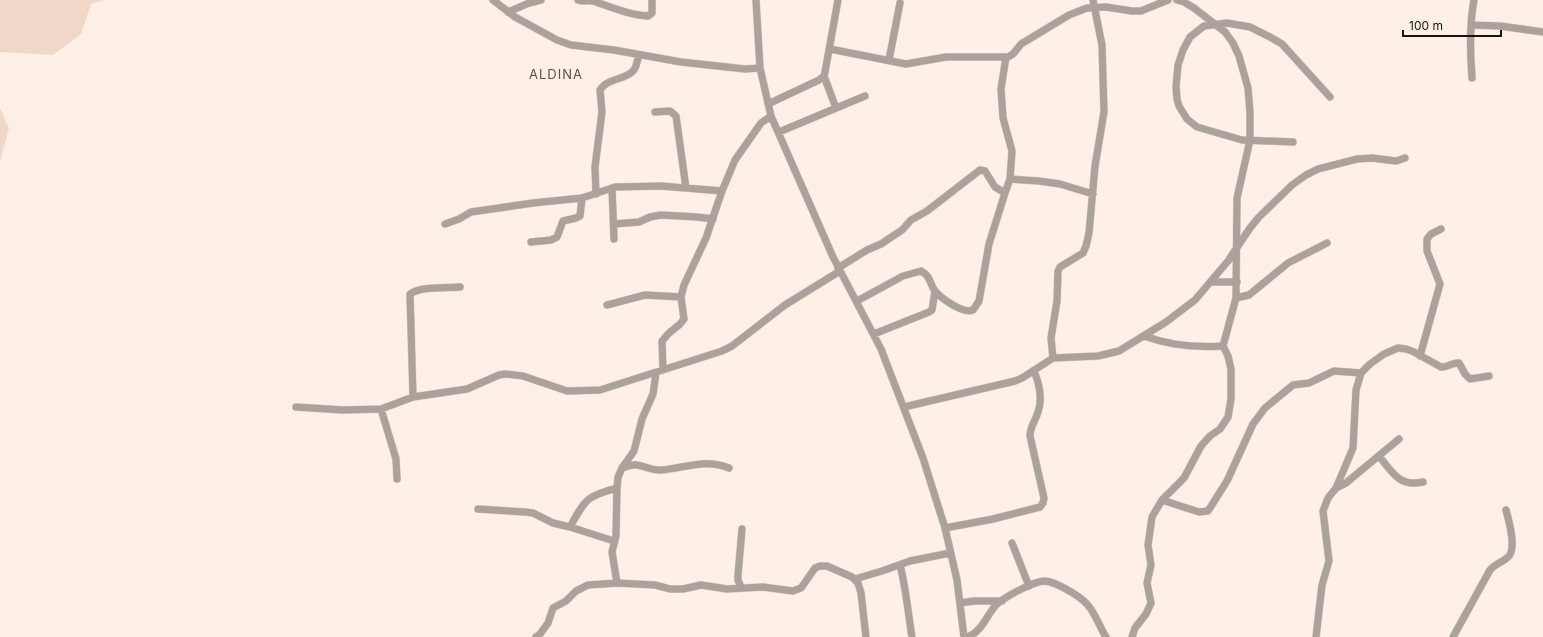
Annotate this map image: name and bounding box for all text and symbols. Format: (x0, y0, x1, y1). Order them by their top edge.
scale bar (1403, 12, 1501, 38)
text: 100 m (1409, 18, 1443, 33)
district label: ALDINA (529, 66, 583, 82)

